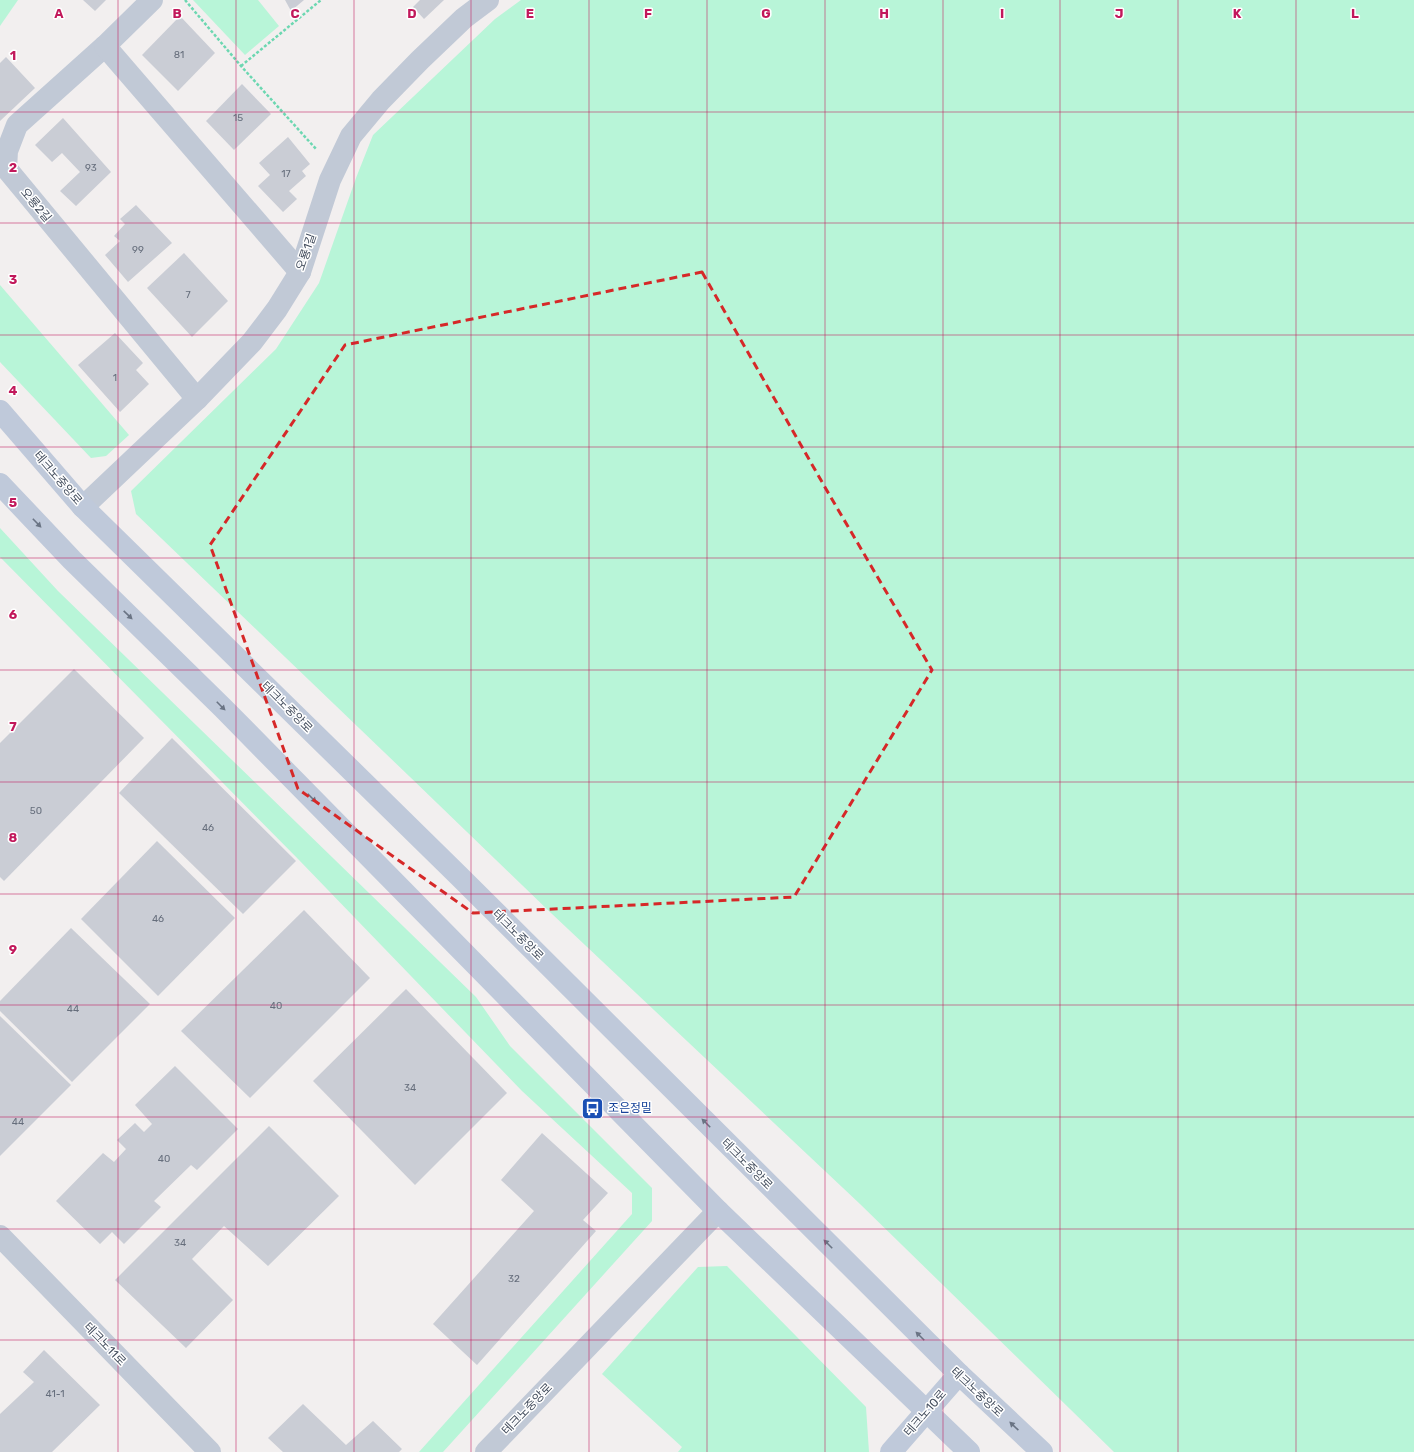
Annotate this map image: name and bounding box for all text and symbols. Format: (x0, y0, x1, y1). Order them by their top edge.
text: A (54, 6, 64, 21)
text: B (172, 6, 182, 21)
text: C (290, 6, 300, 21)
text: D (407, 6, 417, 21)
text: E (526, 6, 534, 21)
text: F (644, 6, 652, 21)
text: G (761, 6, 771, 21)
text: H (879, 6, 889, 21)
text: I (1000, 6, 1004, 21)
text: J (1115, 6, 1123, 21)
text: K (1233, 6, 1242, 21)
text: L (1351, 6, 1359, 21)
text: 1 (10, 48, 16, 63)
house number: 81 (174, 49, 184, 61)
house number: 15 (233, 112, 243, 124)
text: 2 (9, 160, 17, 175)
house number: 93 (85, 162, 97, 174)
house number: 17 (281, 168, 291, 180)
street label: 오룡2길 (18, 185, 54, 225)
street label: 오룡1길 (293, 232, 319, 272)
house number: 99 (132, 244, 144, 256)
text: 3 (9, 272, 18, 287)
house number: 7 (185, 289, 191, 301)
house number: 1 (113, 372, 117, 384)
text: 4 (9, 383, 18, 398)
street label: 테크노중앙로 (31, 448, 85, 508)
text: 5 (9, 495, 17, 510)
one-way arrow (32, 518, 41, 528)
text: 6 (9, 607, 18, 622)
one-way arrow (123, 610, 133, 620)
street label: 테크노중앙로 (259, 679, 315, 735)
one-way arrow (216, 701, 226, 711)
text: 7 (9, 719, 17, 734)
one-way arrow (308, 793, 317, 803)
house number: 50 (30, 805, 42, 817)
house number: 46 (202, 822, 214, 834)
text: 8 (9, 830, 18, 845)
street label: 테크노중앙로 (490, 907, 546, 963)
house number: 46 (152, 913, 164, 925)
text: 9 (9, 942, 17, 957)
house number: 40 (270, 1000, 282, 1012)
house number: 44 (67, 1003, 79, 1015)
house number: 34 (404, 1082, 416, 1094)
bus stop icon: 조은정밀 (580, 1095, 606, 1121)
place label: 조은정밀 (608, 1101, 652, 1115)
house number: 44 (12, 1116, 24, 1128)
one-way arrow (701, 1118, 711, 1128)
street label: 테크노중앙로 (719, 1136, 775, 1192)
house number: 40 (158, 1153, 170, 1165)
house number: 34 (174, 1237, 186, 1249)
one-way arrow (823, 1239, 833, 1249)
house number: 32 (508, 1273, 520, 1285)
street label: 테크노11로 (81, 1320, 129, 1368)
one-way arrow (915, 1331, 925, 1341)
street label: 테크노중앙로 (948, 1364, 1006, 1420)
street label: 테크노중앙로 (499, 1380, 555, 1438)
street label: 테크노10로 (901, 1387, 949, 1439)
house number: 41-1 (45, 1388, 65, 1400)
one-way arrow (1009, 1421, 1019, 1430)

